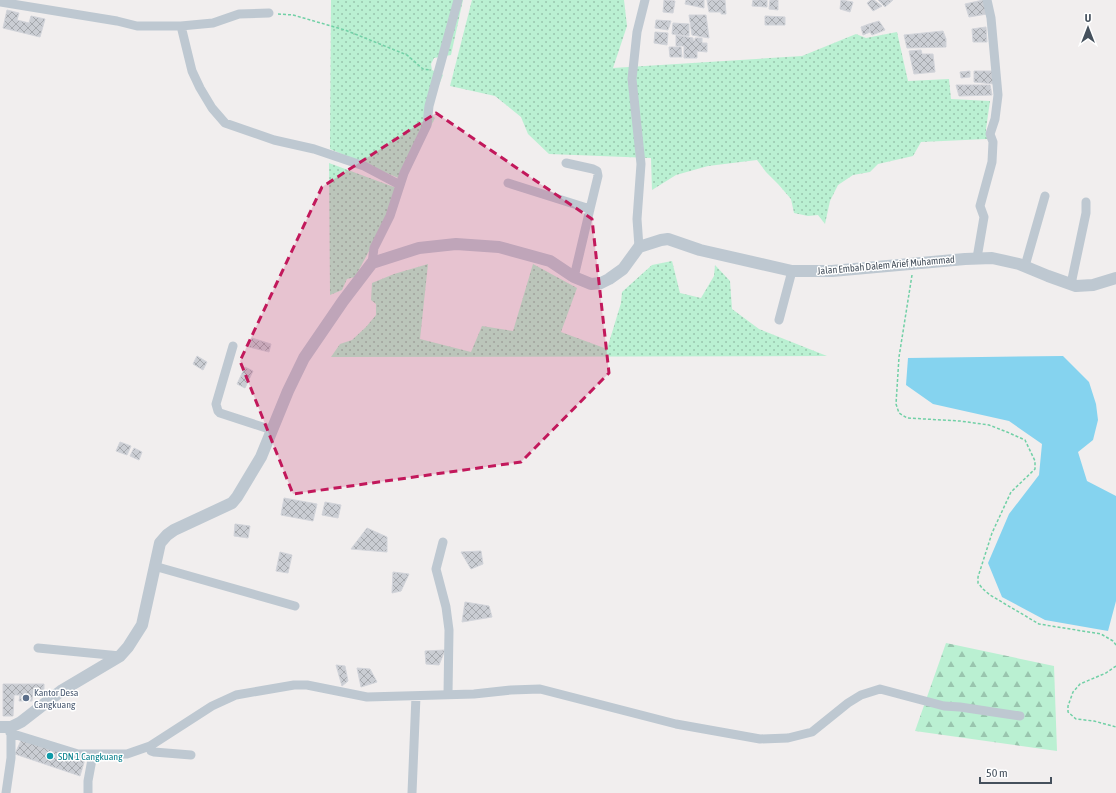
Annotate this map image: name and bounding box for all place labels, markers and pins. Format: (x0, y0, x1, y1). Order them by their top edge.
place label: Kantor Desa Cangkuang (34, 687, 79, 710)
marker: Kantor Desa Cangkuang (21, 693, 31, 703)
marker: SDN 1 Cangkuang (45, 751, 55, 761)
place label: SDN 1 Cangkuang (58, 751, 123, 762)

